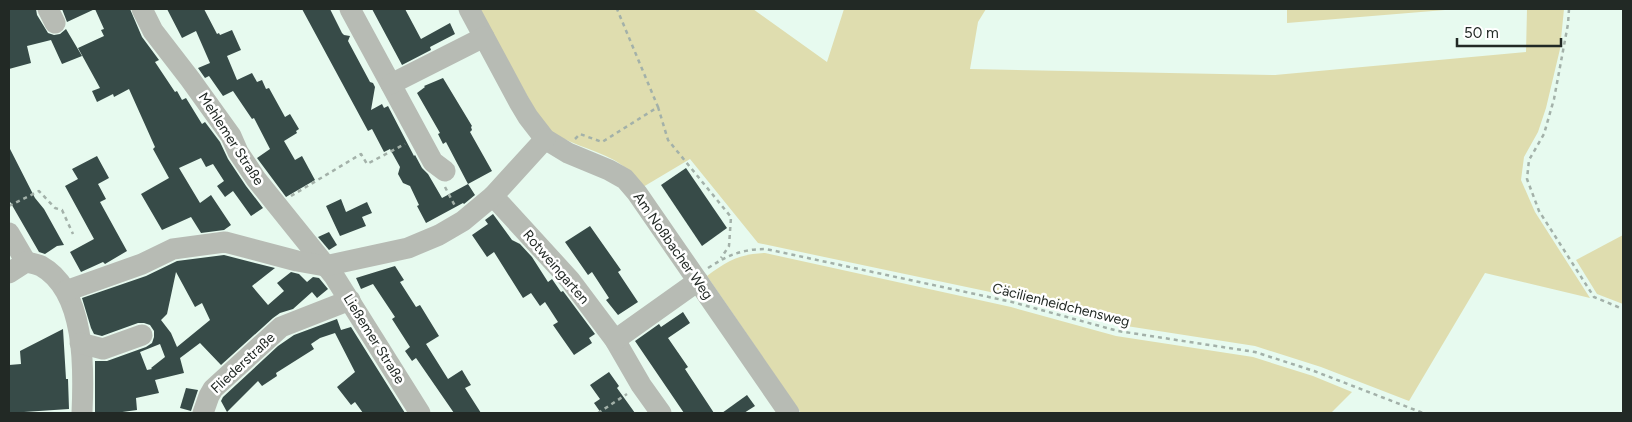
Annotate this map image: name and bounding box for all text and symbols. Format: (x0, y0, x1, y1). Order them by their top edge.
scale bar (1457, 15, 1561, 47)
text: 50 m (1464, 24, 1499, 42)
street label: Mehlemer Straße (195, 89, 267, 189)
street label: Am Noßbacher Weg (630, 189, 716, 303)
street label: Rotweingarten (519, 227, 593, 308)
street label: Cäcilienheidchensweg (991, 280, 1131, 330)
street label: Ließemer Straße (340, 291, 409, 387)
street label: Fliederstraße (207, 329, 279, 397)

